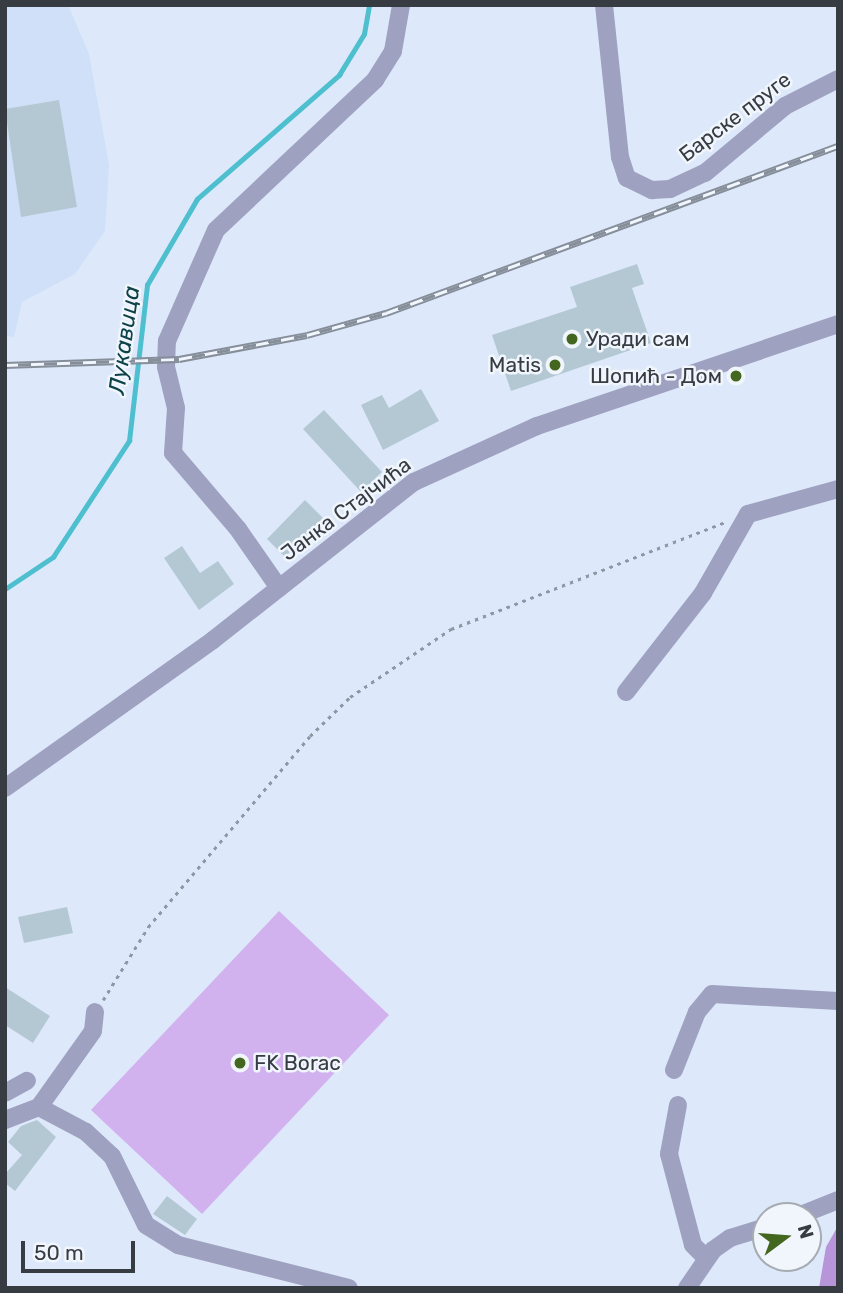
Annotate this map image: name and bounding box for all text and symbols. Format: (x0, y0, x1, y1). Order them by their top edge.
street label: Барске пруге (674, 67, 796, 167)
water label: Лукавица (103, 284, 145, 396)
place label: Уради сам (586, 326, 690, 352)
marker: Уради сам (564, 331, 580, 347)
place label: Matis (489, 352, 541, 378)
marker: Matis (547, 357, 563, 373)
place label: Шопић - Дом (590, 363, 722, 389)
marker: Шопић - Дом (728, 368, 744, 384)
street label: Јанка Стајчића (276, 452, 416, 566)
place label: FK Borac (254, 1050, 341, 1076)
marker: FK Borac (232, 1055, 248, 1071)
north arrow (752, 1202, 822, 1272)
text: N (793, 1222, 819, 1241)
scale bar (24, 1226, 138, 1270)
text: 50 m (34, 1240, 84, 1265)

